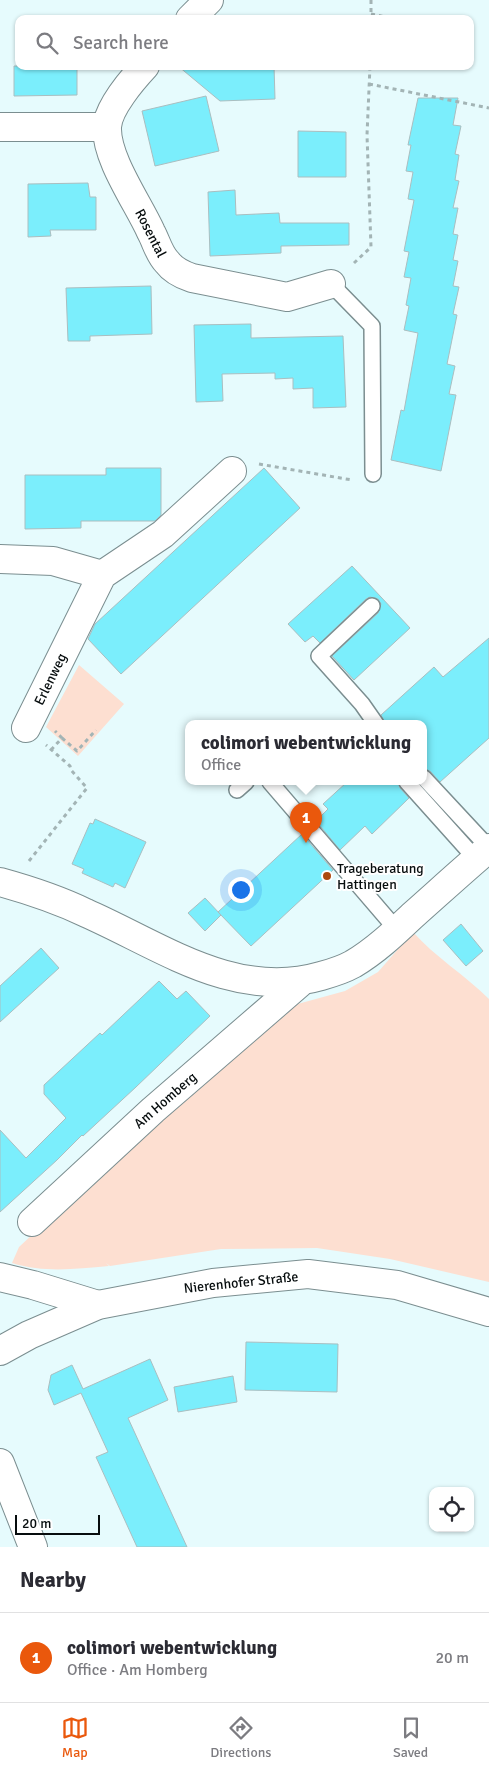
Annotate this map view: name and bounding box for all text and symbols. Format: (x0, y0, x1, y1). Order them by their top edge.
search box (15, 15, 474, 70)
icon: search (33, 29, 61, 57)
text: Search here (73, 31, 169, 55)
street label: Rosental (131, 206, 170, 260)
street label: Erlenweg (31, 650, 70, 708)
popup (185, 720, 427, 785)
text: colimori webentwicklung (201, 731, 411, 755)
text: Office (201, 755, 241, 775)
pin: 1 (290, 802, 322, 843)
place label: Trageberatung Hattingen (337, 860, 424, 893)
marker: Trageberatung Hattingen (321, 870, 333, 882)
your location (228, 877, 254, 903)
street label: Am Homberg (131, 1069, 200, 1132)
street label: Nierenhofer Straße (183, 1268, 299, 1297)
map controls (429, 1487, 474, 1532)
button: locate (429, 1487, 474, 1532)
scale bar (15, 1512, 100, 1535)
text: 20 m (22, 1515, 51, 1532)
text: Nearby (20, 1567, 86, 1593)
text: colimori webentwicklung (67, 1636, 277, 1660)
text: 1 (32, 1648, 40, 1668)
text: 20 m (435, 1648, 469, 1668)
text: Office · Am Homberg (67, 1660, 208, 1680)
tab: Map (61, 1714, 89, 1761)
tab: Directions (210, 1714, 271, 1761)
tab: Saved (393, 1714, 428, 1761)

